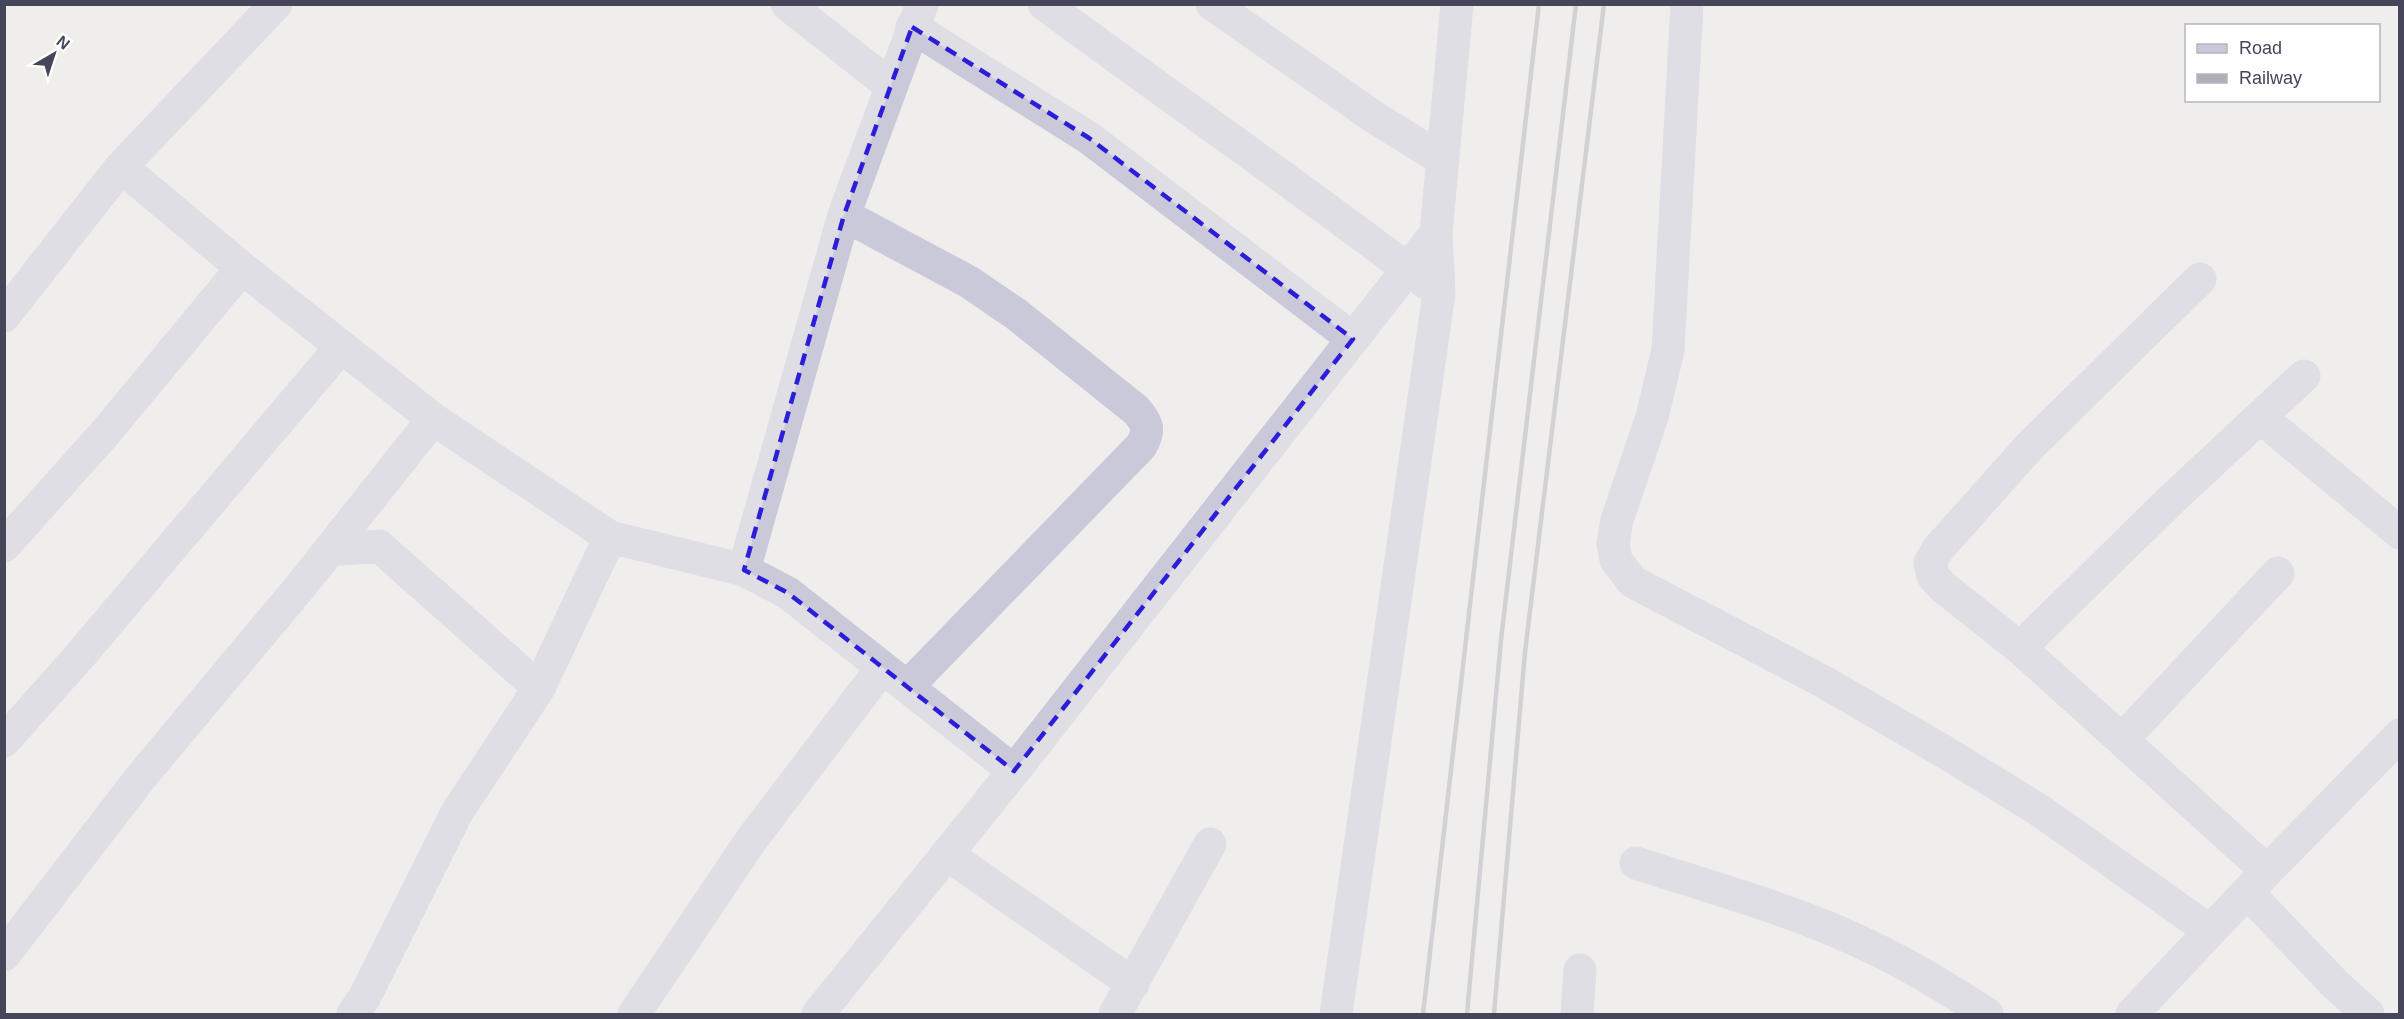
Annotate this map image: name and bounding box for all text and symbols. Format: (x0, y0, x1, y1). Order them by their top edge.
north arrow (24, 24, 84, 84)
legend (2185, 24, 2380, 102)
text: N (53, 32, 73, 53)
text: Road (2239, 38, 2282, 58)
text: Railway (2239, 68, 2302, 88)

